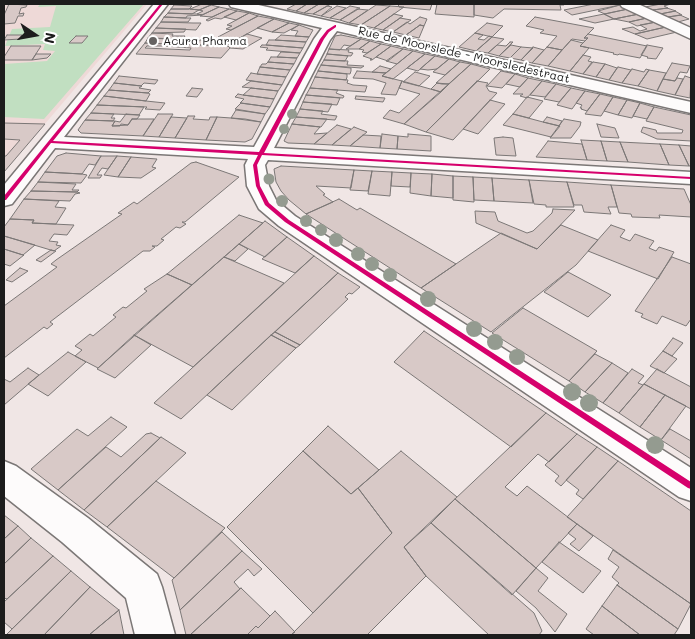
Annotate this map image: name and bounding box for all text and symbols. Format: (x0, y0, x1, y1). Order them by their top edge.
north arrow (10, 10, 60, 60)
street label: Rue de Moorslede - Moorsledestraat (357, 24, 571, 86)
text: N (40, 31, 61, 45)
place label: Acura Pharma (163, 34, 247, 48)
marker: Acura Pharma (147, 35, 159, 47)

